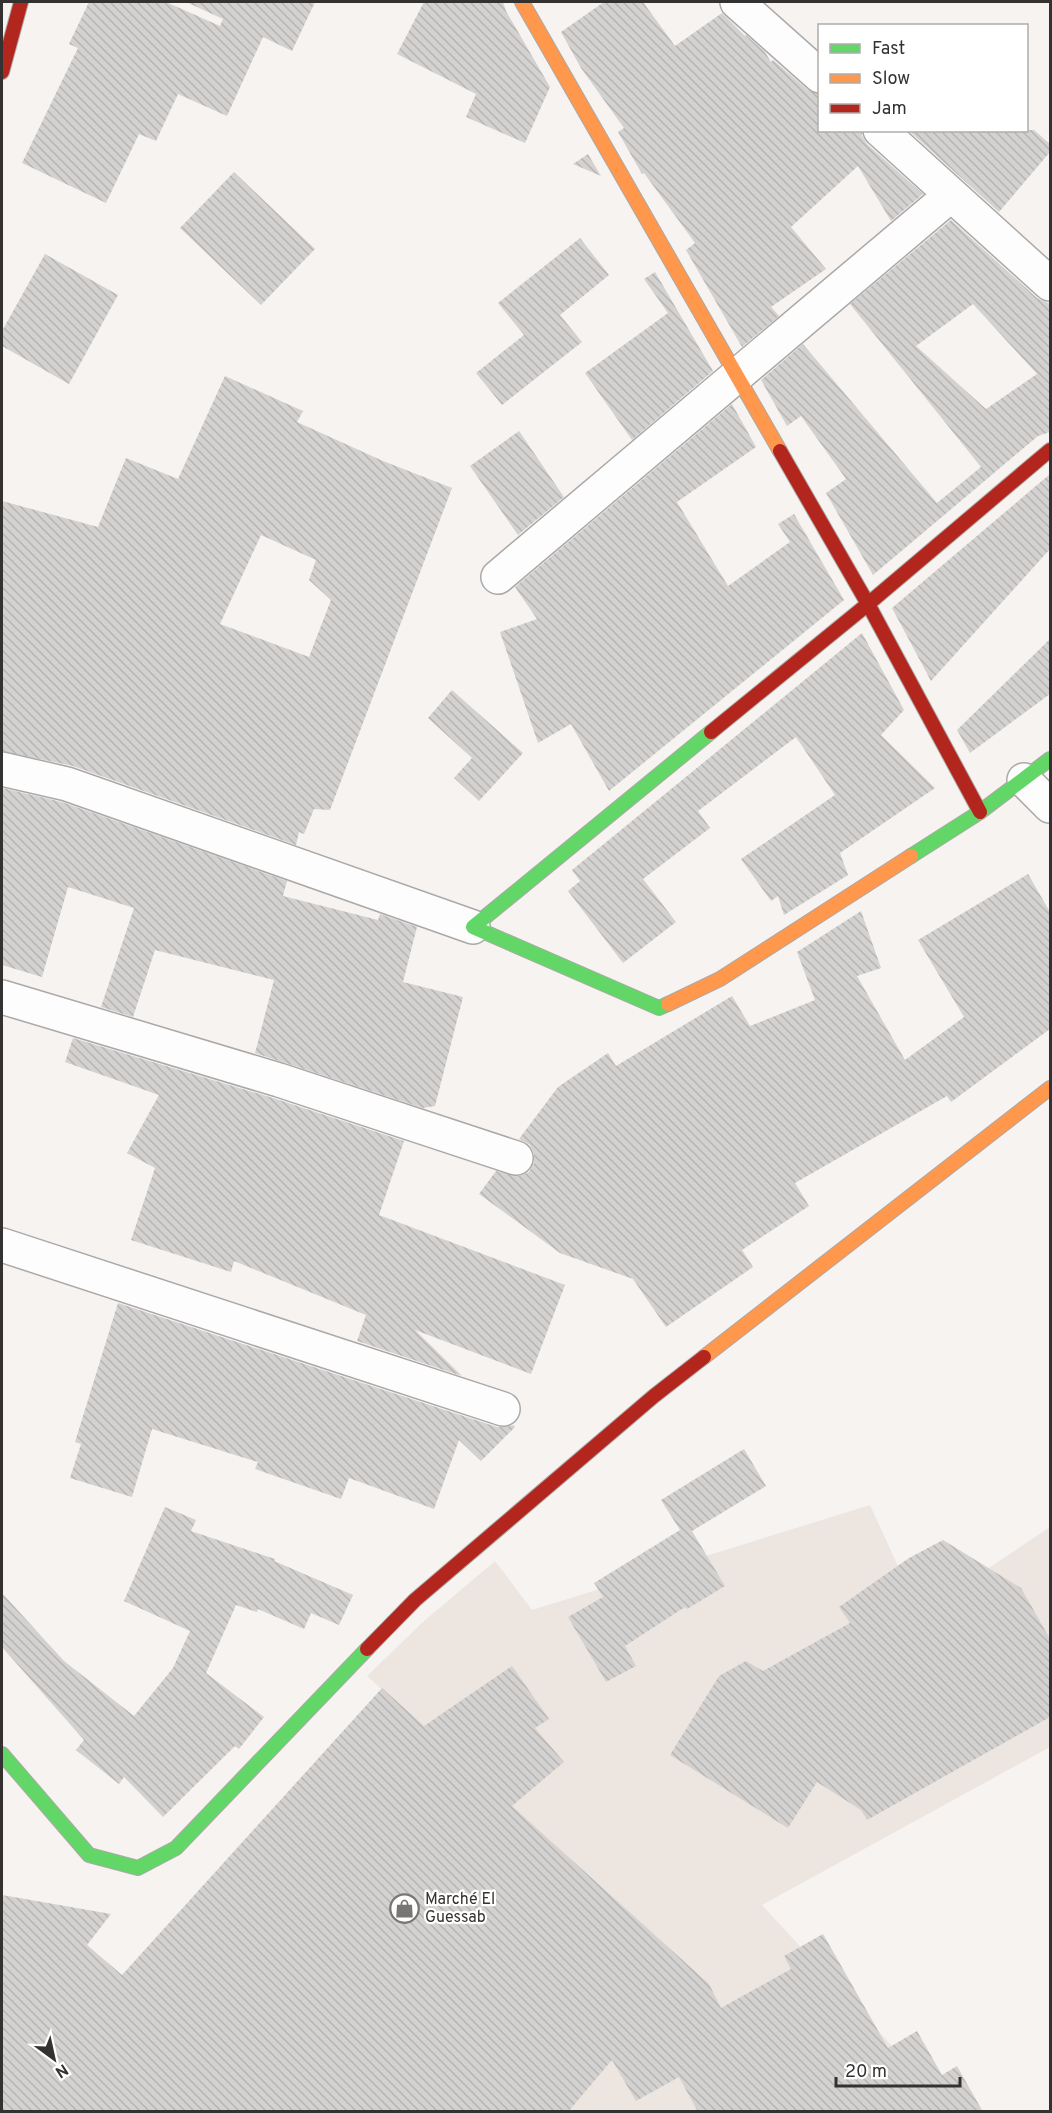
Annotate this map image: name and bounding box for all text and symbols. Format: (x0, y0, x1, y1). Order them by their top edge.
legend (818, 24, 1028, 132)
text: Fast (872, 38, 905, 61)
text: Slow (872, 68, 910, 91)
text: Jam (872, 98, 907, 121)
place label: Marché El Guessab (425, 1890, 495, 1928)
shop icon: Marché El Guessab (388, 1893, 420, 1925)
north arrow (24, 2029, 84, 2089)
scale bar (836, 2050, 960, 2088)
text: N (51, 2058, 71, 2081)
text: 20 m (845, 2061, 887, 2084)

